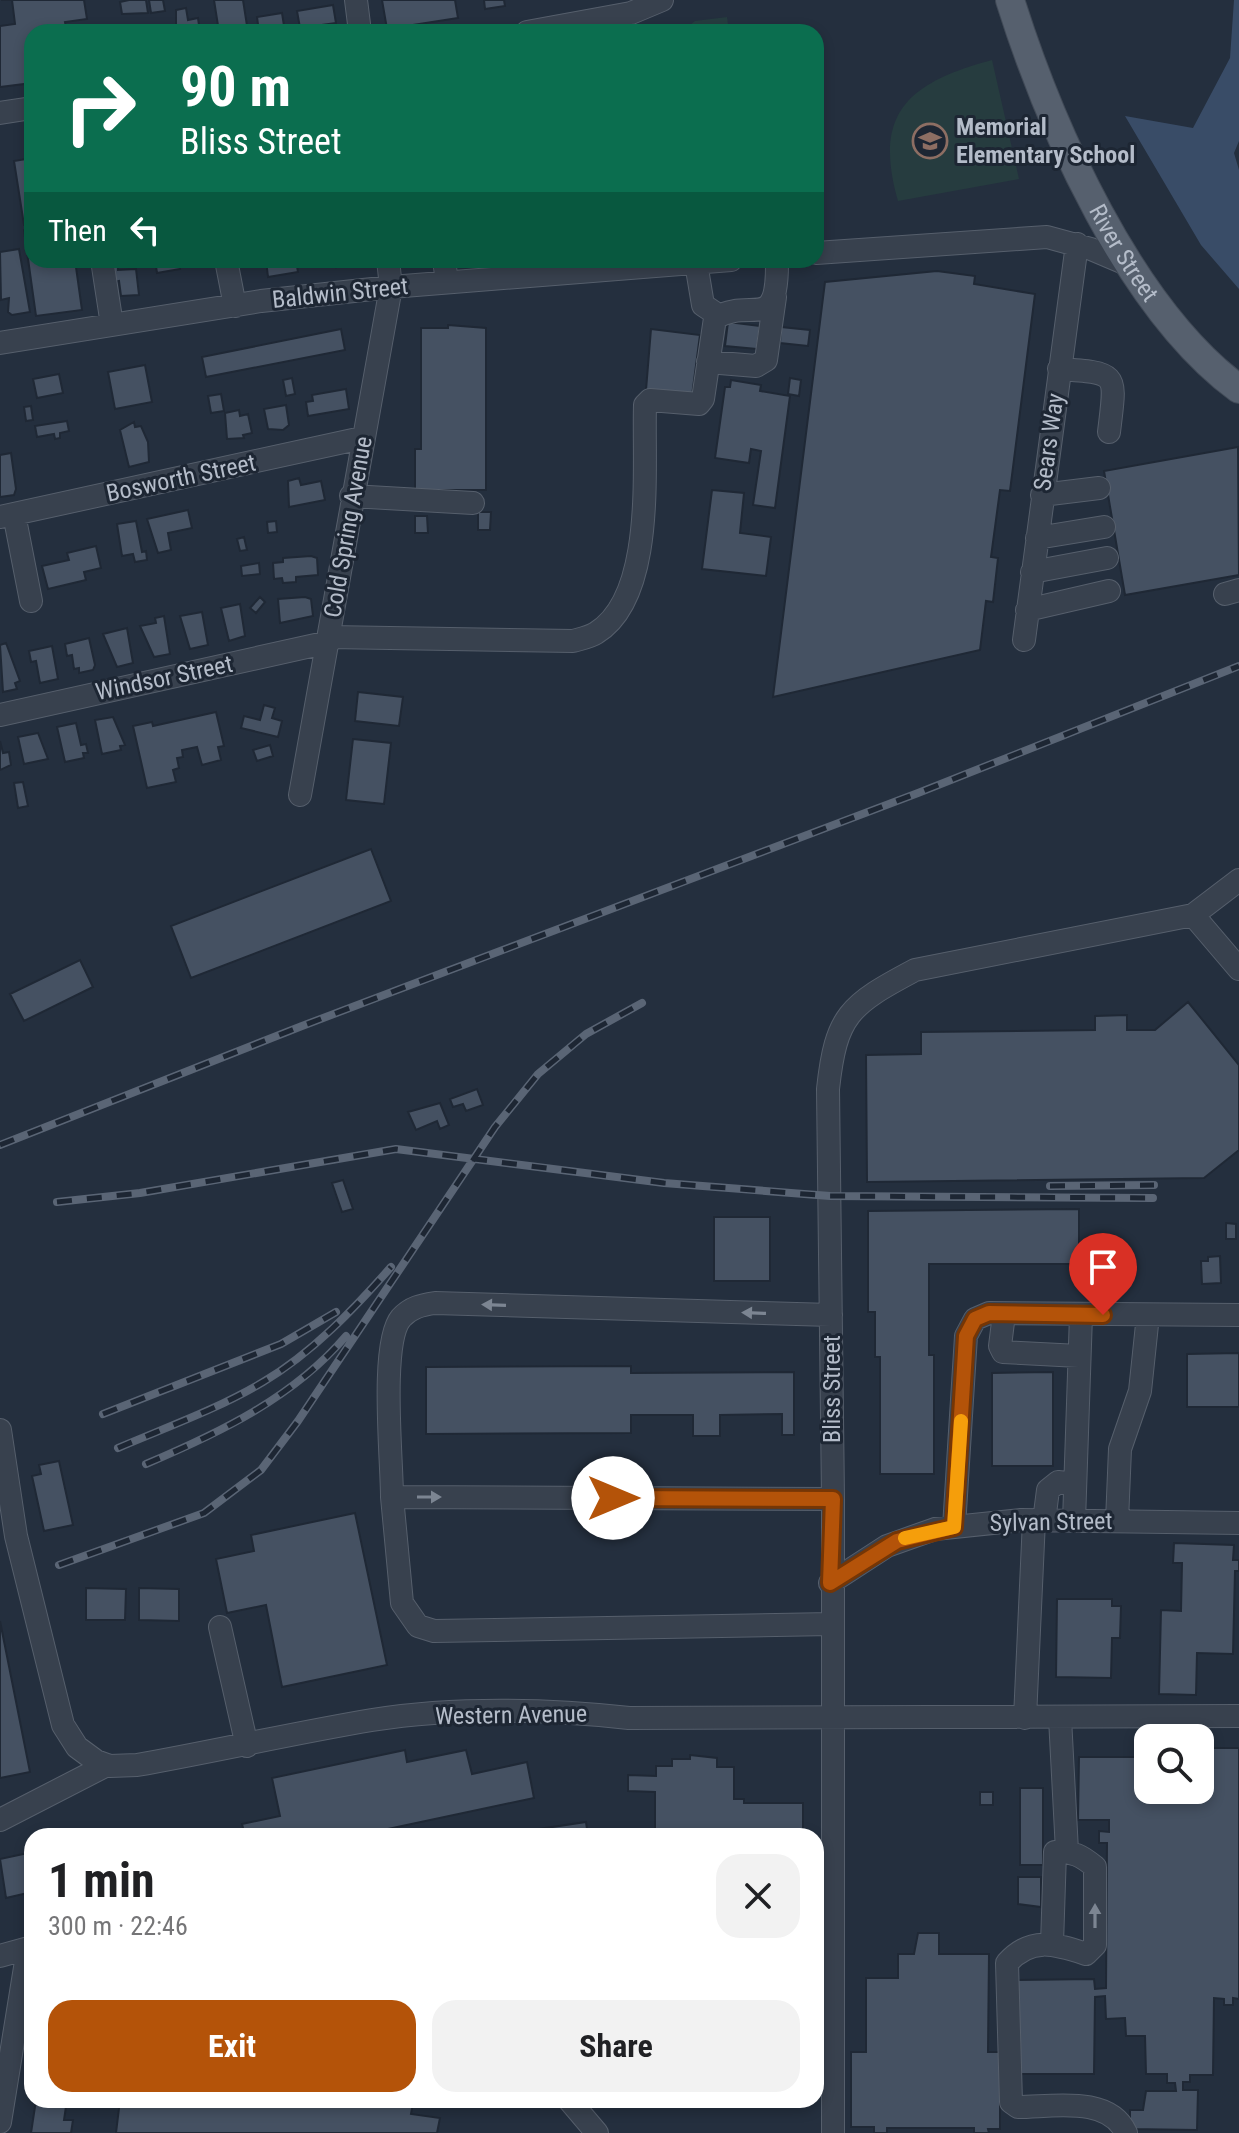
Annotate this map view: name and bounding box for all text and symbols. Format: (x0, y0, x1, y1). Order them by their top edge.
text: 90 m (180, 54, 291, 120)
icon: right (48, 56, 152, 160)
place label: Memorial Elementary School (956, 113, 1135, 169)
text: Bliss Street (180, 121, 342, 163)
school or university icon: Memorial Elementary School (911, 122, 949, 160)
street label: River Street (1083, 200, 1164, 307)
icon: left (123, 208, 167, 252)
text: Then (48, 213, 107, 248)
street label: Baldwin Street (271, 272, 409, 314)
street label: Sears Way (1028, 391, 1070, 493)
street label: Cold Spring Avenue (318, 434, 378, 620)
street label: Bosworth Street (104, 448, 258, 508)
street label: Windsor Street (93, 650, 235, 706)
pin (1069, 1233, 1137, 1315)
icon: arrive (1081, 1245, 1125, 1289)
one-way arrow (481, 1298, 506, 1311)
one-way arrow (741, 1307, 766, 1319)
street label: Bliss Street (818, 1335, 846, 1443)
position arrow (571, 1456, 655, 1540)
one-way arrow (417, 1491, 442, 1503)
street label: Sylvan Street (989, 1507, 1113, 1537)
street label: Western Avenue (435, 1700, 587, 1730)
map controls (1134, 1724, 1214, 1804)
button: search (1134, 1724, 1214, 1804)
text: 1 min (48, 1852, 155, 1909)
button: close (716, 1854, 800, 1938)
one-way arrow (1089, 1903, 1101, 1928)
text: 300 m · 22:46 (48, 1911, 188, 1941)
button: Exit (48, 2000, 416, 2092)
button: Share (432, 2000, 800, 2092)

